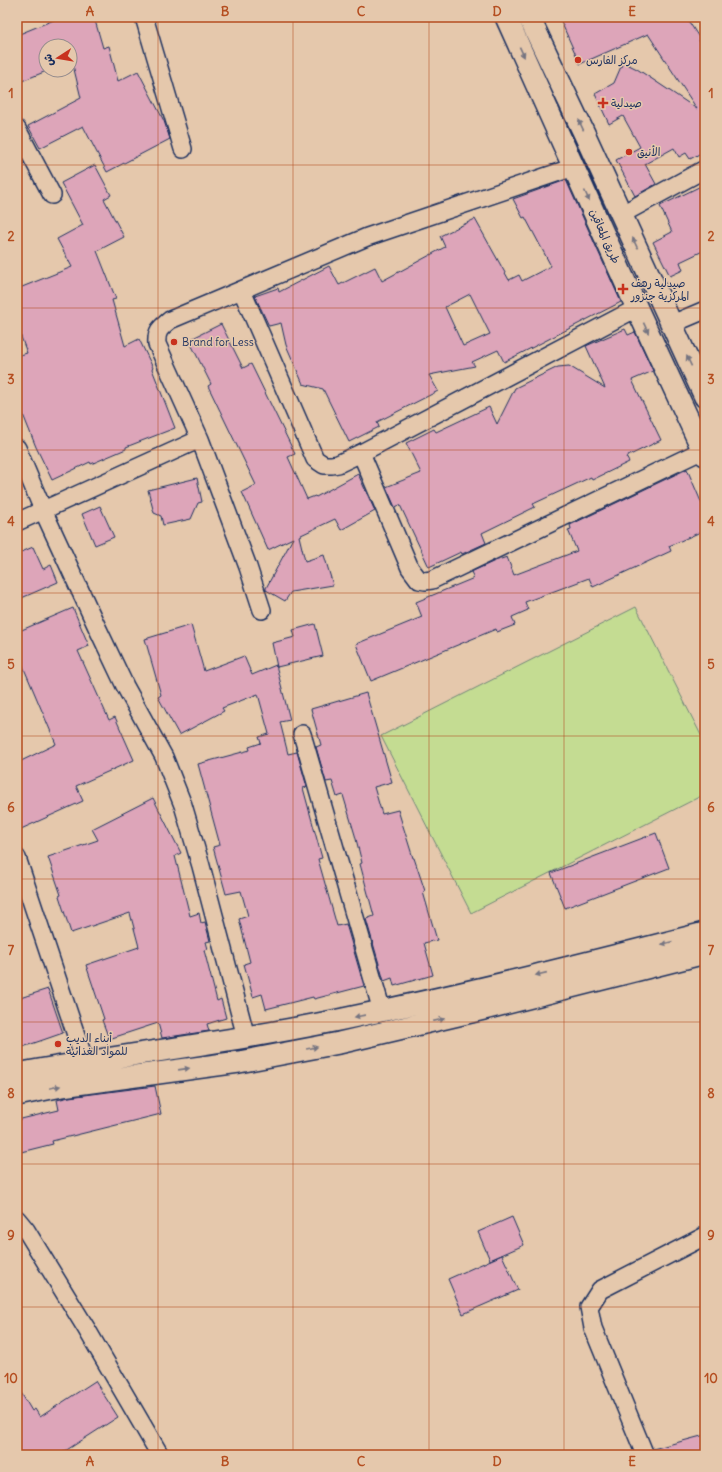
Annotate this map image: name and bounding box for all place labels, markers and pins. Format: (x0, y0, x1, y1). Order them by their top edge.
place label: مركز الفارس (586, 53, 638, 67)
marker: مركز الفارس (573, 55, 583, 65)
place label: صيدلية (611, 96, 642, 110)
marker: صيدلية (598, 98, 608, 108)
place label: الأنيق (637, 145, 660, 159)
marker: الأنيق (624, 147, 634, 157)
place label: صيدلية رهف المركزية جنزور (630, 276, 689, 303)
marker: صيدلية رهف المركزية جنزور (618, 284, 628, 294)
place label: Brand for Less (182, 335, 254, 349)
marker: Brand for Less (169, 337, 179, 347)
place label: أبناء الديب للمواد الغذائية (66, 1031, 128, 1059)
marker: أبناء الديب للمواد الغذائية (53, 1039, 63, 1049)

